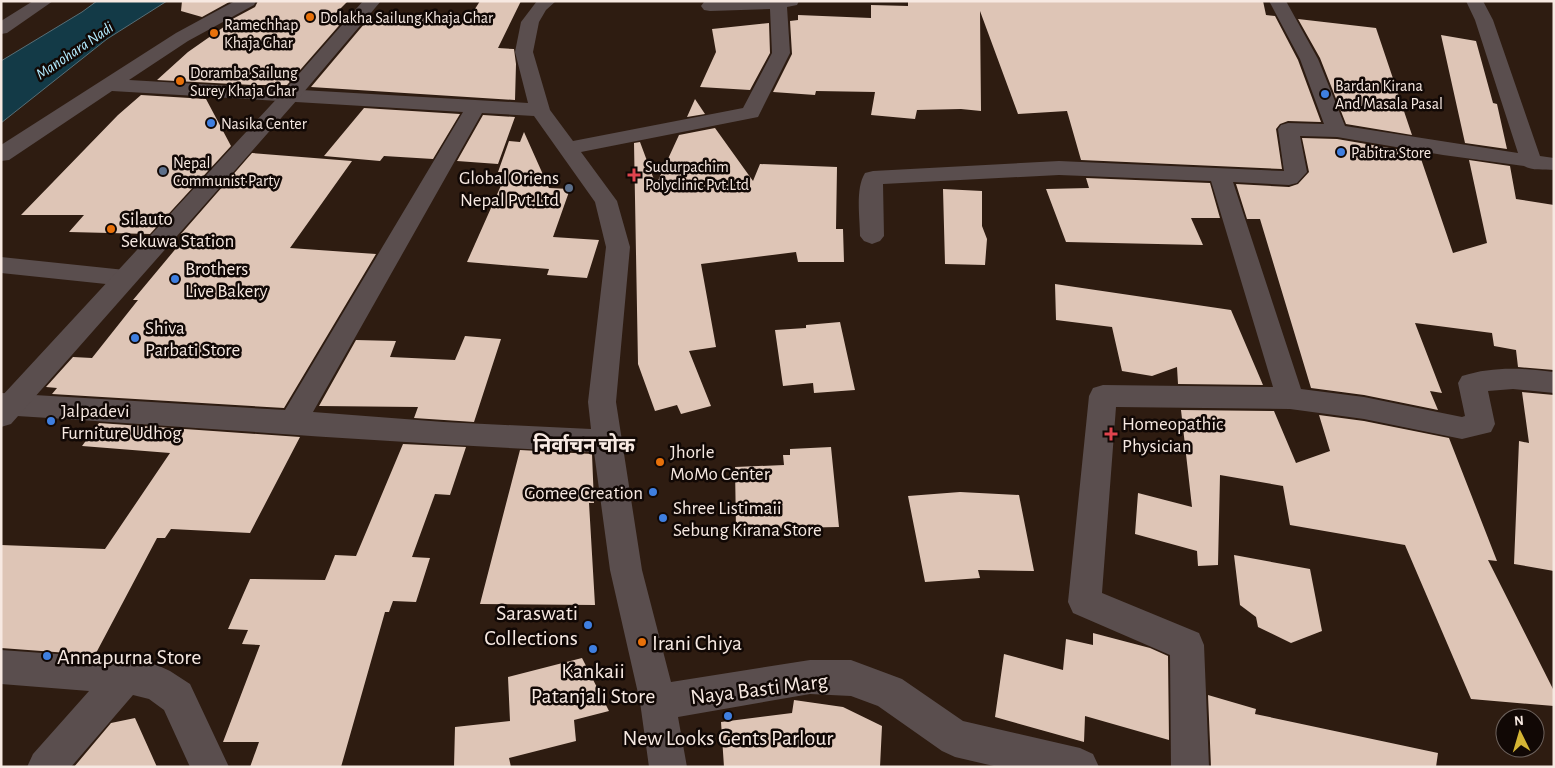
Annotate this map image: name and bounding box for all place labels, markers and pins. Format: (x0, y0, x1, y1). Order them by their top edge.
place label: Dolakha Sailung Khaja Ghar (320, 10, 494, 27)
marker: Dolakha Sailung Khaja Ghar (304, 11, 316, 23)
place label: Ramechhap Khaja Ghar (224, 17, 298, 52)
marker: Ramechhap Khaja Ghar (208, 27, 220, 39)
place label: Doramba Sailung Surey Khaja Ghar (190, 65, 298, 100)
marker: Doramba Sailung Surey Khaja Ghar (174, 75, 186, 87)
place label: Bardan Kirana And Masala Pasal (1335, 78, 1443, 112)
marker: Bardan Kirana And Masala Pasal (1319, 88, 1331, 100)
place label: Nasika Center (221, 116, 308, 132)
marker: Nasika Center (205, 117, 217, 129)
place label: Pabitra Store (1351, 145, 1431, 161)
marker: Pabitra Store (1335, 146, 1347, 158)
place label: Nepal Communist Party (173, 155, 280, 190)
place label: Sudurpachim Polyclinic Pvt.Ltd (645, 159, 749, 194)
marker: Nepal Communist Party (157, 165, 169, 177)
marker: Sudurpachim Polyclinic Pvt.Ltd (627, 168, 641, 182)
place label: Global Oriens Nepal Pvt.Ltd (459, 169, 559, 210)
marker: Global Oriens Nepal Pvt.Ltd (563, 182, 575, 194)
place label: Silauto Sekuwa Station (121, 210, 234, 251)
marker: Silauto Sekuwa Station (105, 223, 117, 235)
place label: Brothers Live Bakery (185, 260, 268, 301)
marker: Brothers Live Bakery (169, 273, 181, 285)
place label: Shiva Parbati Store (145, 319, 240, 360)
marker: Shiva Parbati Store (129, 332, 141, 344)
place label: Jalpadevi Furniture Udhog (61, 402, 182, 443)
marker: Jalpadevi Furniture Udhog (45, 415, 57, 427)
place label: Homeopathic Physician (1122, 415, 1223, 456)
marker: Homeopathic Physician (1104, 427, 1118, 441)
place label: Jhorle MoMo Center (670, 443, 770, 484)
marker: Jhorle MoMo Center (654, 456, 666, 468)
place label: Gomee Creation (524, 484, 643, 503)
marker: Gomee Creation (647, 486, 659, 498)
place label: Shree Listimaii Sebung Kirana Store (673, 499, 822, 540)
marker: Shree Listimaii Sebung Kirana Store (657, 512, 669, 524)
place label: Saraswati Collections (484, 602, 578, 649)
marker: Saraswati Collections (582, 619, 594, 631)
place label: Irani Chiya (652, 632, 742, 654)
marker: Irani Chiya (636, 636, 648, 648)
marker: Kankaii Patanjali Store (587, 643, 599, 655)
place label: Annapurna Store (57, 646, 202, 668)
marker: Annapurna Store (41, 650, 53, 662)
place label: Kankaii Patanjali Store (531, 660, 655, 707)
marker: New Looks Gents Parlour (722, 710, 734, 722)
place label: New Looks Gents Parlour (623, 727, 833, 749)

